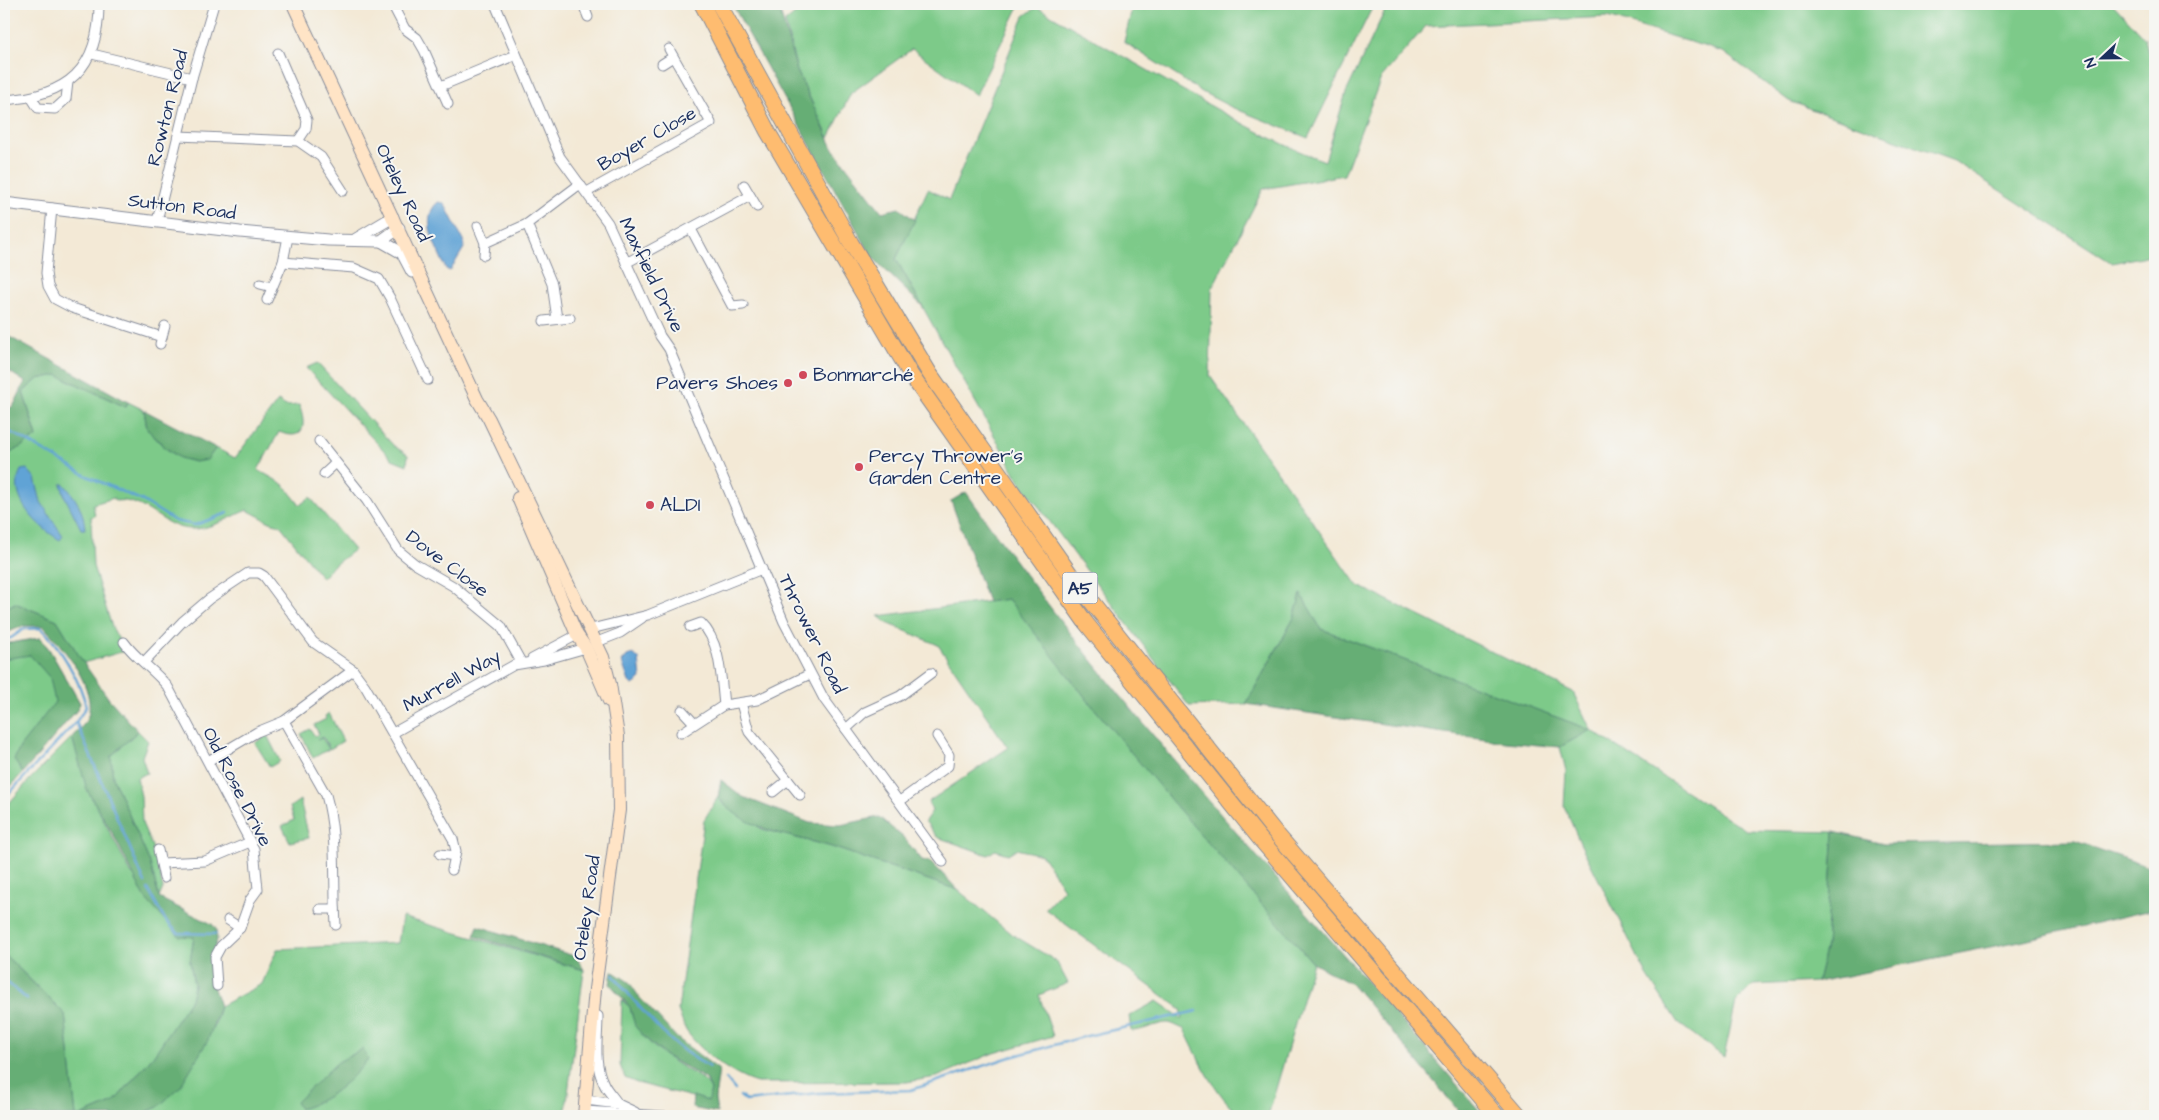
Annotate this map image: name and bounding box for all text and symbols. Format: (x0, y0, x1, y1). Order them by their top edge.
north arrow (2076, 32, 2126, 82)
street label: Rowton Road (141, 47, 196, 169)
text: N (2080, 54, 2102, 70)
street label: Boyer Close (593, 100, 702, 179)
street label: Oteley Road (368, 139, 438, 247)
street label: Sutton Road (126, 187, 238, 227)
street label: Maxfield Drive (611, 213, 691, 337)
place label: Bonmarché (813, 362, 913, 389)
marker: Bonmarché (797, 369, 809, 381)
place label: Pavers Shoes (656, 370, 778, 397)
marker: Pavers Shoes (782, 377, 794, 389)
place label: Percy Thrower's Garden Centre (869, 443, 1023, 492)
marker: Percy Thrower's Garden Centre (853, 461, 865, 473)
place label: ALDI (660, 492, 701, 519)
marker: ALDI (644, 499, 656, 511)
street label: Dove Close (400, 524, 494, 604)
street label: Thrower Road (771, 570, 853, 698)
road number: A5 (1062, 572, 1098, 604)
street label: Murrell Way (398, 643, 507, 720)
street label: Old Rose Drive (195, 723, 279, 851)
street label: Oteley Road (566, 854, 609, 962)

